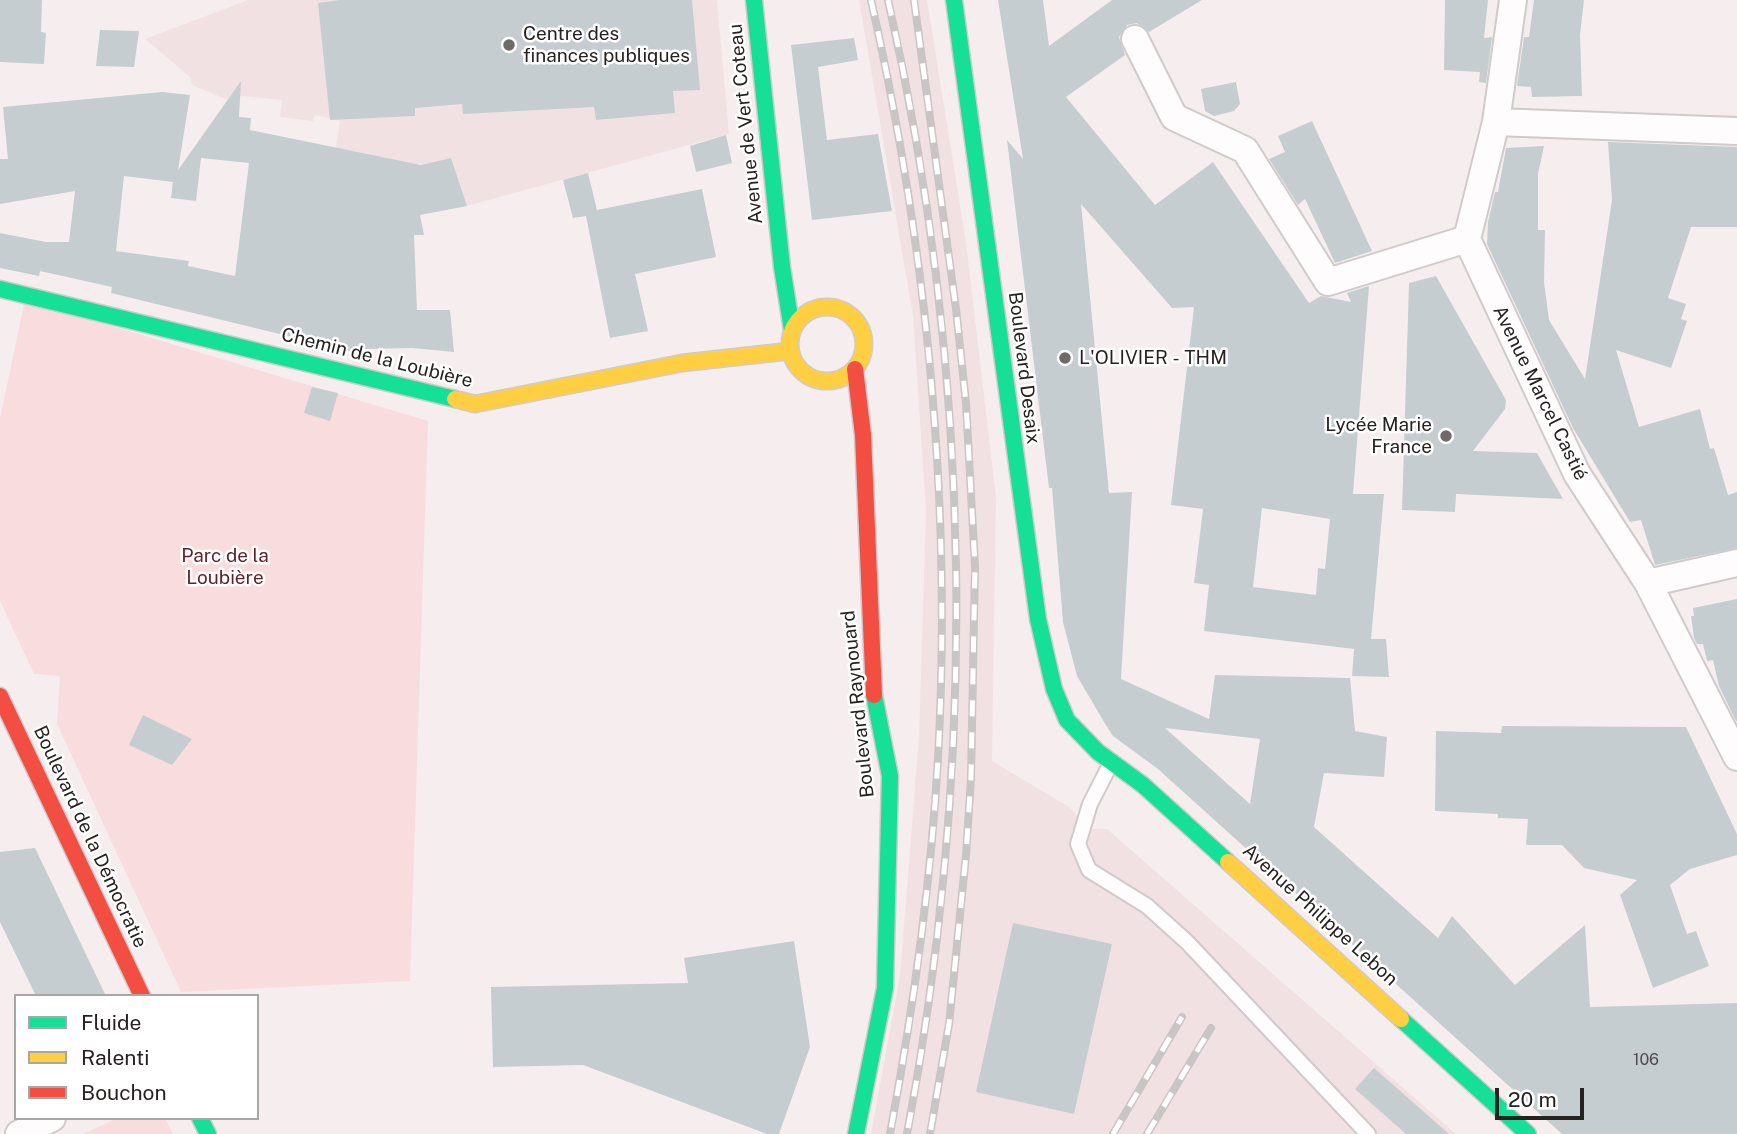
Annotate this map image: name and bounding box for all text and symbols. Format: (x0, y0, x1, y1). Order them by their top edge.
place label: Centre des finances publiques (523, 23, 690, 67)
street label: Avenue de Vert Coteau (724, 23, 768, 225)
marker: Centre des finances publiques (501, 37, 517, 53)
street label: Boulevard Desaix (1003, 291, 1045, 445)
street label: Avenue Marcel Castié (1488, 302, 1592, 484)
street label: Chemin de la Loubière (279, 323, 475, 393)
place label: L'OLIVIER - THM (1079, 347, 1227, 369)
marker: L'OLIVIER - THM (1057, 350, 1073, 366)
place label: Lycée Marie France (1325, 414, 1432, 458)
marker: Lycée Marie France (1438, 428, 1454, 444)
park label: Parc de la Loubière (181, 545, 269, 589)
street label: Boulevard Raynouard (837, 609, 879, 799)
street label: Boulevard de la Démocratie (28, 722, 152, 952)
street label: Avenue Philippe Lebon (1238, 839, 1402, 991)
legend (14, 994, 259, 1120)
text: Fluide (81, 1010, 141, 1035)
text: Ralenti (81, 1045, 149, 1070)
house number: 106 (1633, 1050, 1659, 1070)
scale bar (1499, 1074, 1588, 1118)
text: Bouchon (81, 1080, 167, 1105)
text: 20 m (1508, 1087, 1557, 1112)

